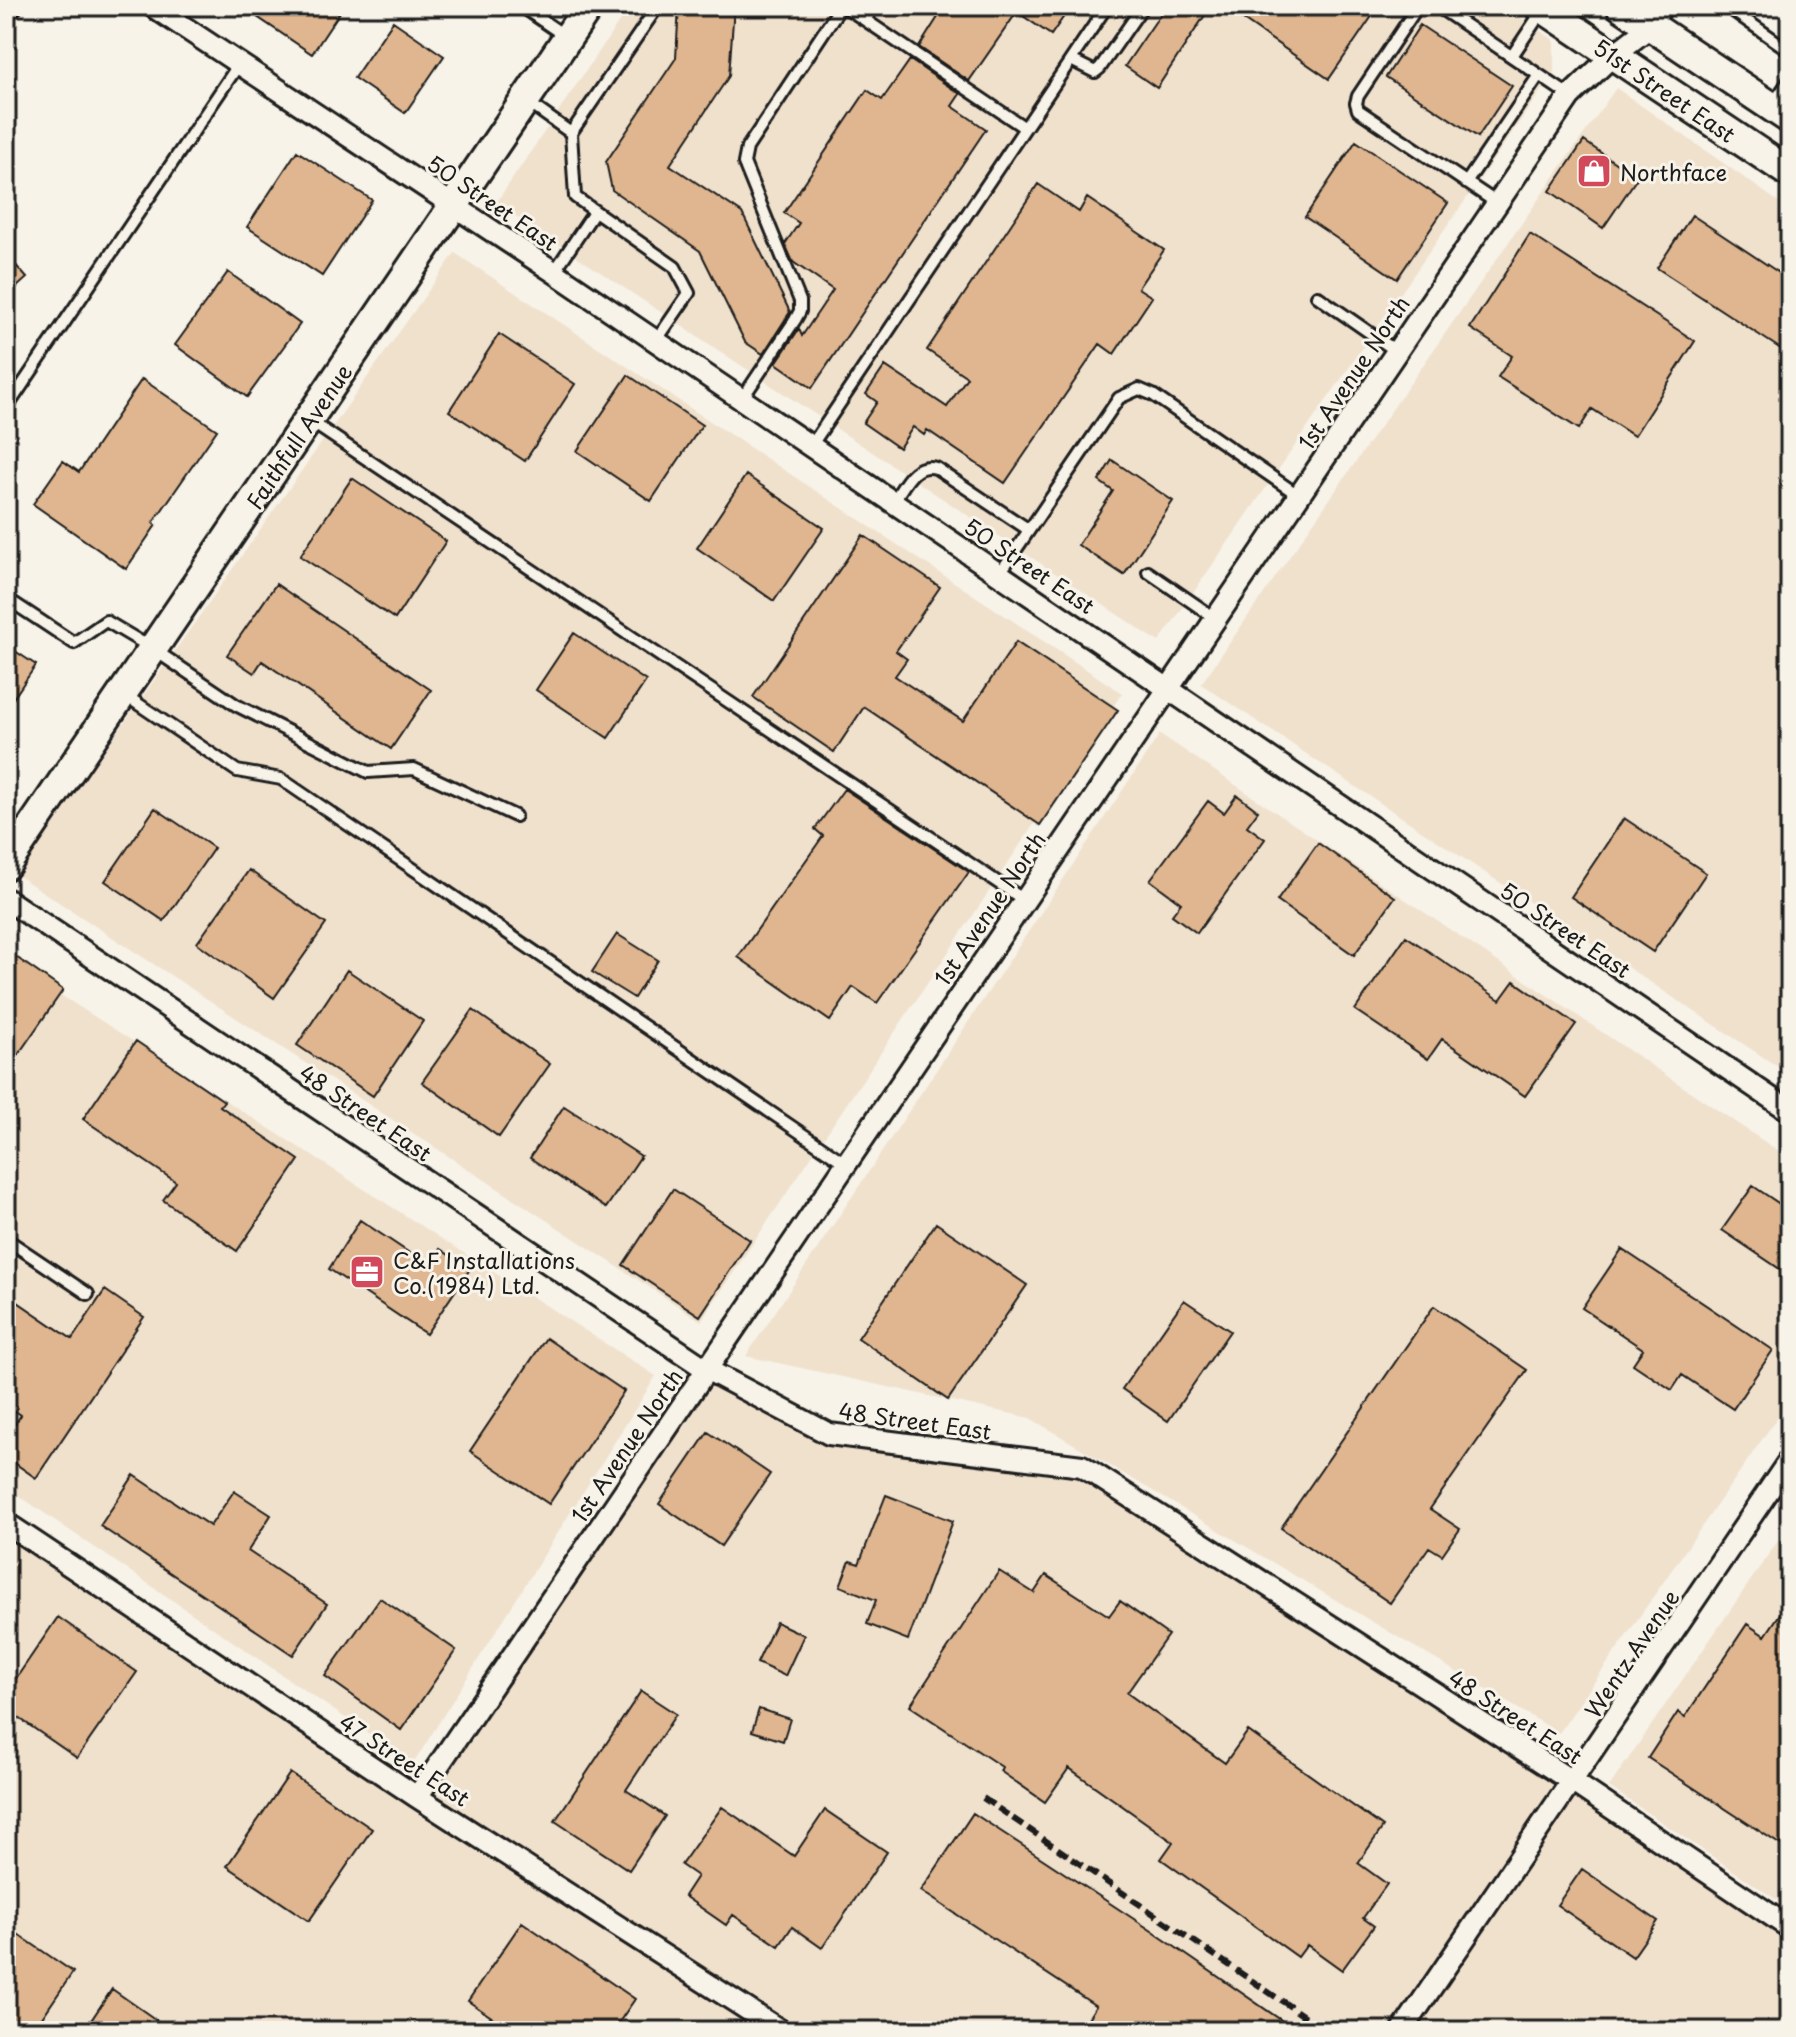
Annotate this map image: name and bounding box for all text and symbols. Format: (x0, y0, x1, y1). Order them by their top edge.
street label: 51st Street East (1587, 30, 1743, 150)
street label: 50 Street East (421, 146, 565, 258)
shop icon: Northface (1575, 152, 1613, 190)
place label: Northface (1620, 155, 1727, 188)
street label: 1st Avenue North (1289, 289, 1417, 455)
street label: Faithfull Avenue (237, 357, 359, 515)
street label: 50 Street East (958, 509, 1102, 621)
street label: 1st Avenue North (925, 825, 1053, 991)
street label: 50 Street East (1494, 873, 1638, 985)
street label: 48 Street East (293, 1055, 439, 1169)
place label: C&F Installations Co.(1984) Ltd. (393, 1243, 575, 1301)
office icon: C&F Installations Co.(1984) Ltd. (348, 1253, 386, 1291)
street label: 1st Avenue North (562, 1362, 690, 1528)
street label: 48 Street East (837, 1393, 993, 1447)
street label: Wentz Avenue (1576, 1582, 1686, 1724)
street label: 48 Street East (1443, 1660, 1589, 1772)
street label: 47 Street East (333, 1704, 477, 1814)

